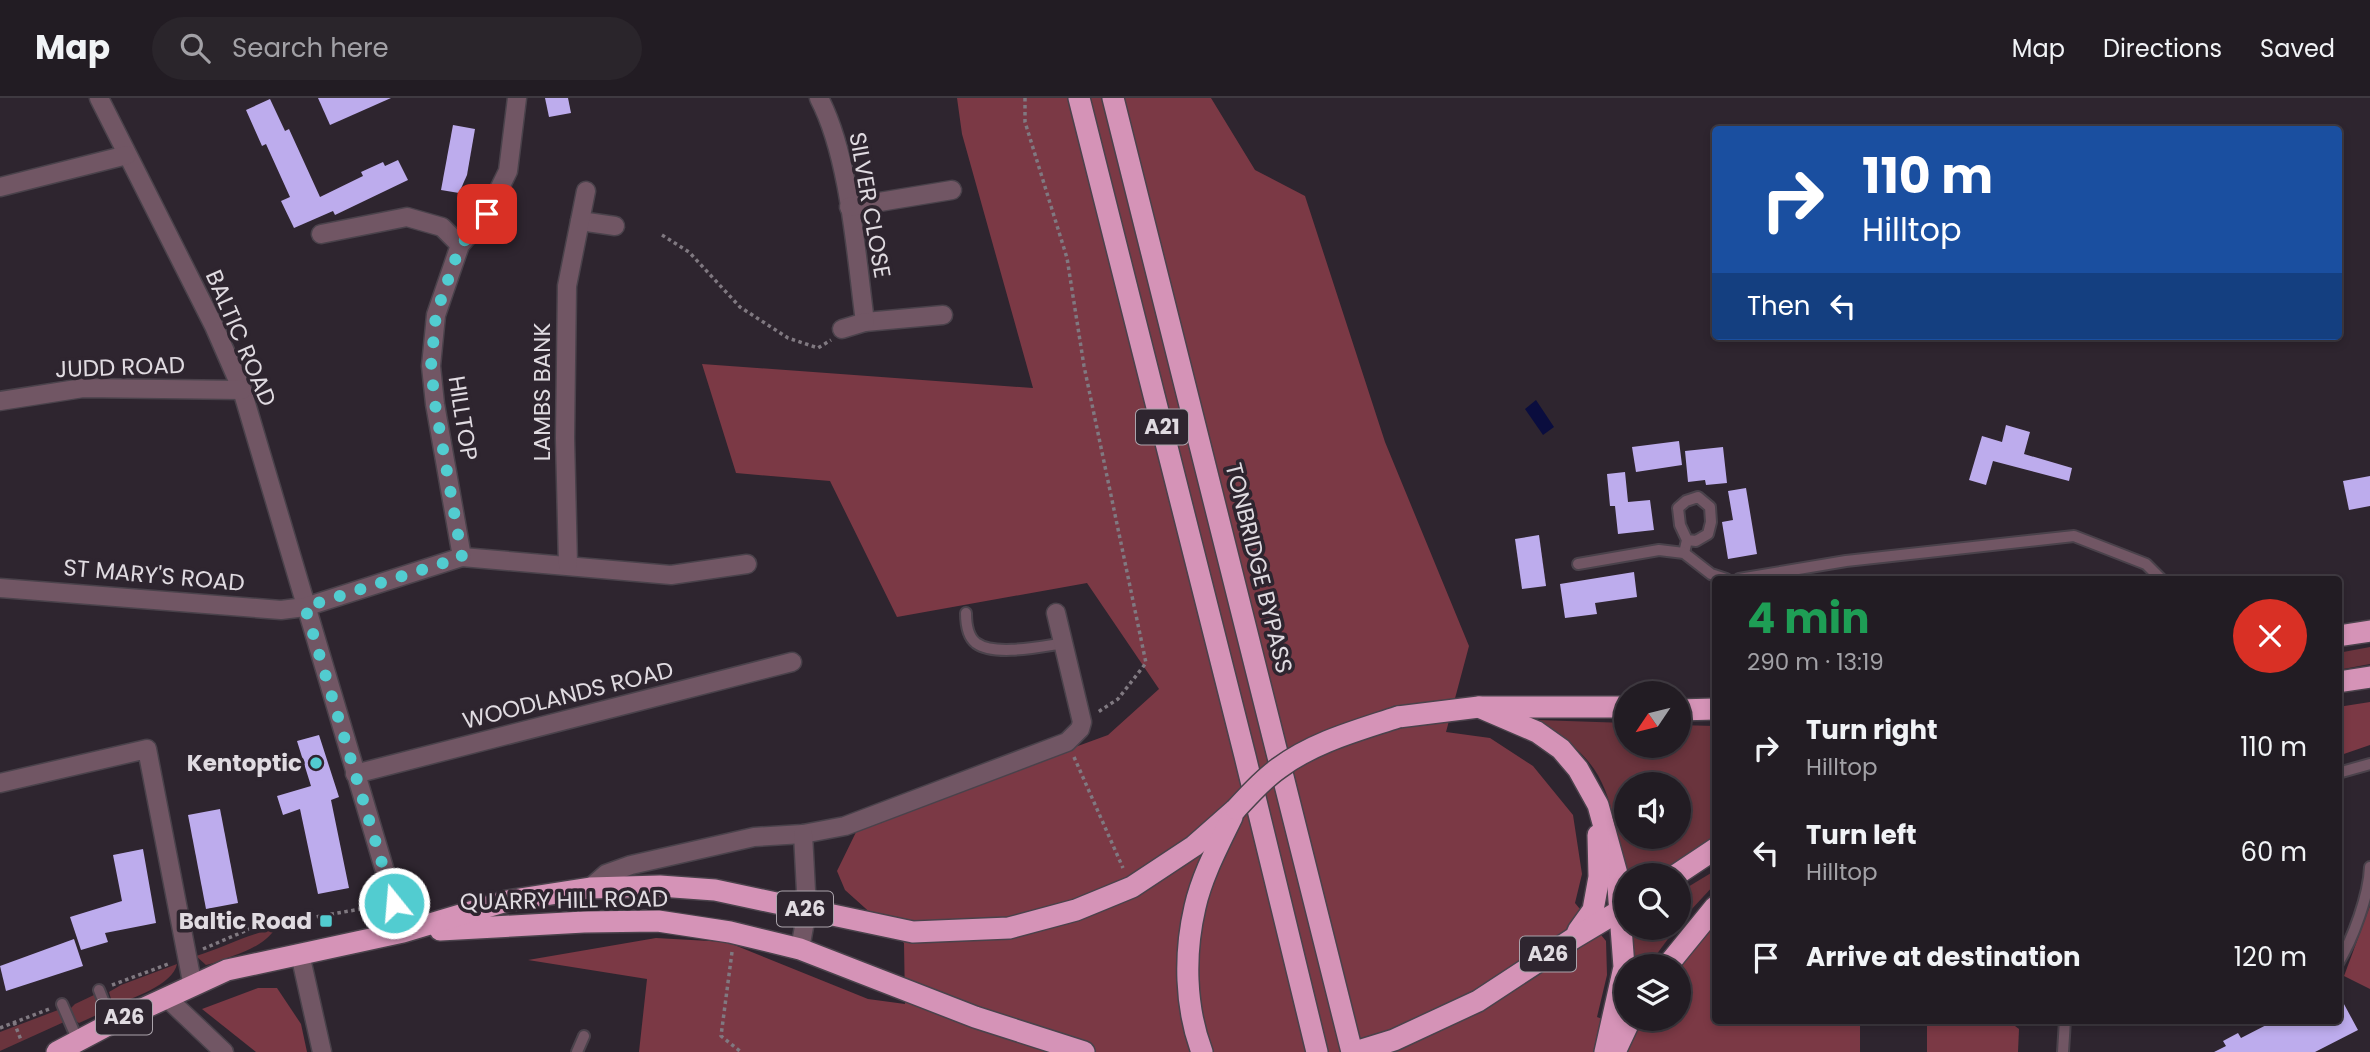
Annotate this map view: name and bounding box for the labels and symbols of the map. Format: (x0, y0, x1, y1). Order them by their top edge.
street label: SILVER CLOSE (841, 130, 899, 280)
pin (457, 184, 517, 244)
street label: BALTIC ROAD (198, 265, 284, 411)
street label: LAMBS BANK (526, 323, 558, 461)
street label: JUDD ROAD (54, 349, 186, 385)
street label: HILLTOP (441, 373, 485, 463)
road number: A21 (1136, 410, 1188, 444)
street label: TONBRIDGE BYPASS (1217, 459, 1301, 677)
street label: ST MARY'S ROAD (62, 551, 246, 599)
street label: WOODLANDS ROAD (459, 653, 677, 737)
north arrow (1614, 681, 1690, 758)
place label: Kentoptic (187, 747, 302, 779)
marker: Kentoptic (308, 755, 324, 771)
position arrow (357, 866, 431, 940)
street label: QUARRY HILL ROAD (460, 882, 668, 918)
road number: A26 (777, 892, 833, 926)
place label: Baltic Road (179, 905, 312, 937)
marker: Baltic Road (318, 913, 334, 929)
road number: A26 (1520, 936, 1576, 972)
road number: A26 (96, 1000, 152, 1034)

